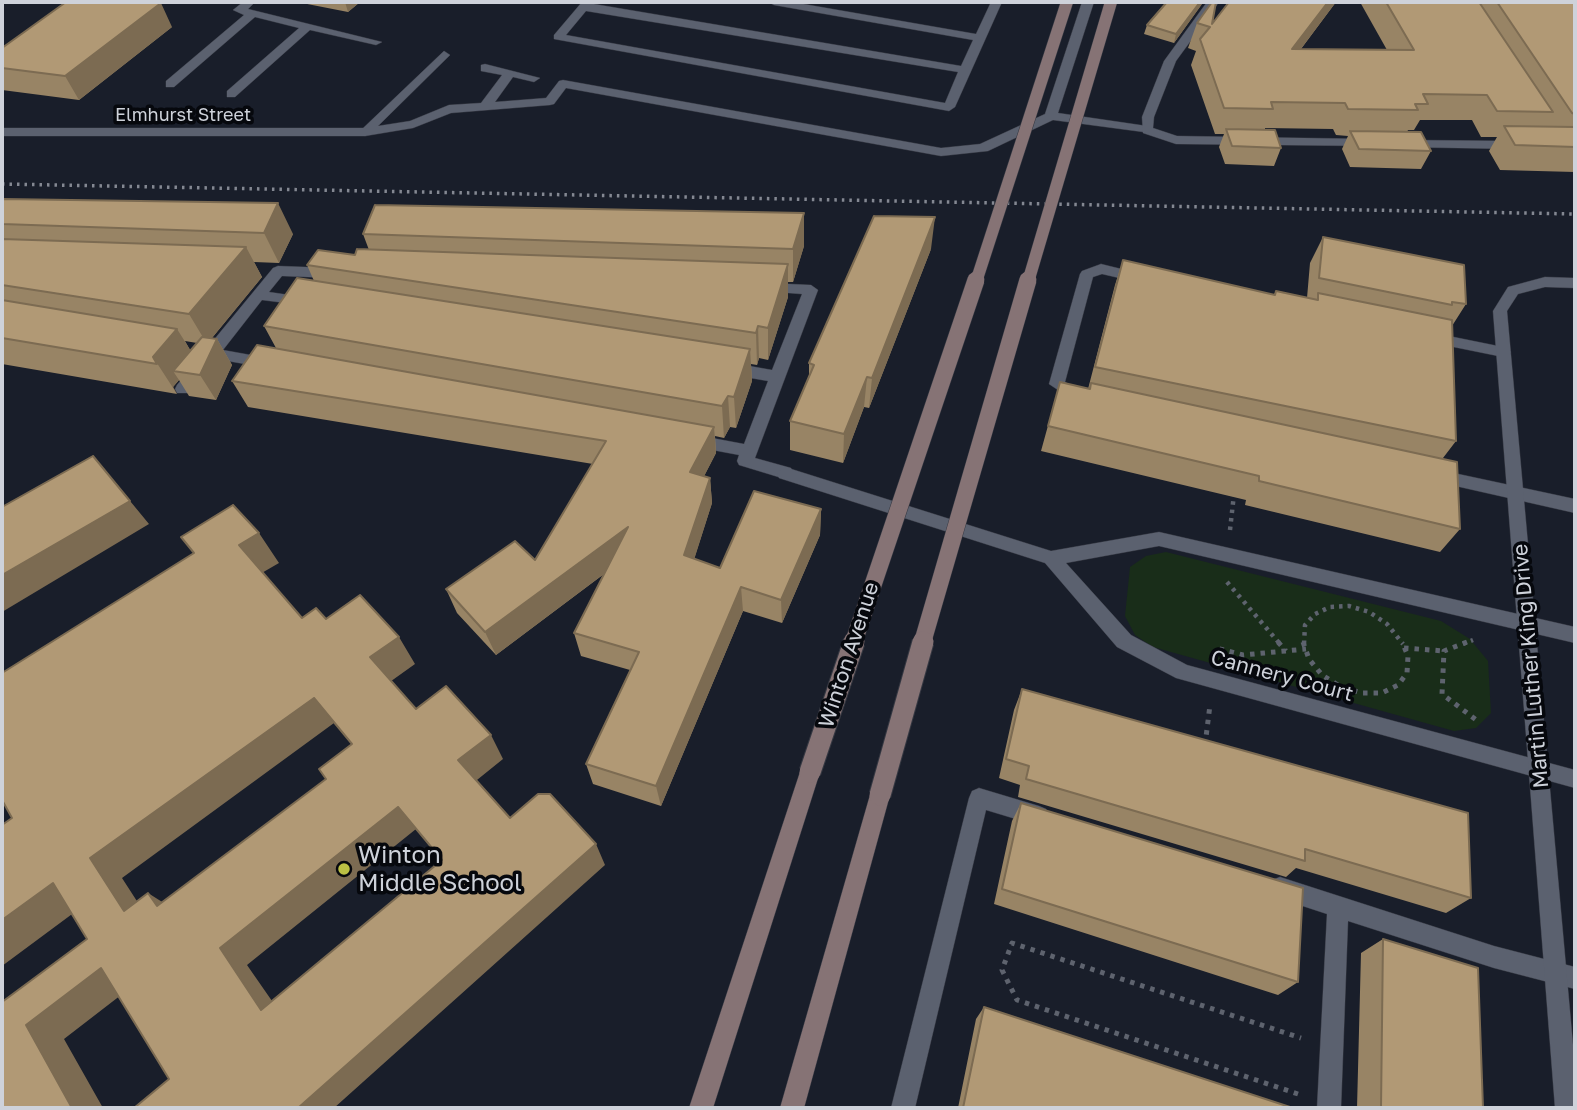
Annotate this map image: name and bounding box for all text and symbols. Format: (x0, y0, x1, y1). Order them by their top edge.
street label: Elmhurst Street (115, 104, 251, 126)
street label: Martin Luther King Drive (1508, 543, 1554, 789)
street label: Winton Avenue (814, 579, 884, 731)
street label: Cannery Court (1208, 645, 1356, 707)
place label: Winton Middle School (358, 841, 522, 897)
marker: Winton Middle School (336, 861, 352, 877)

